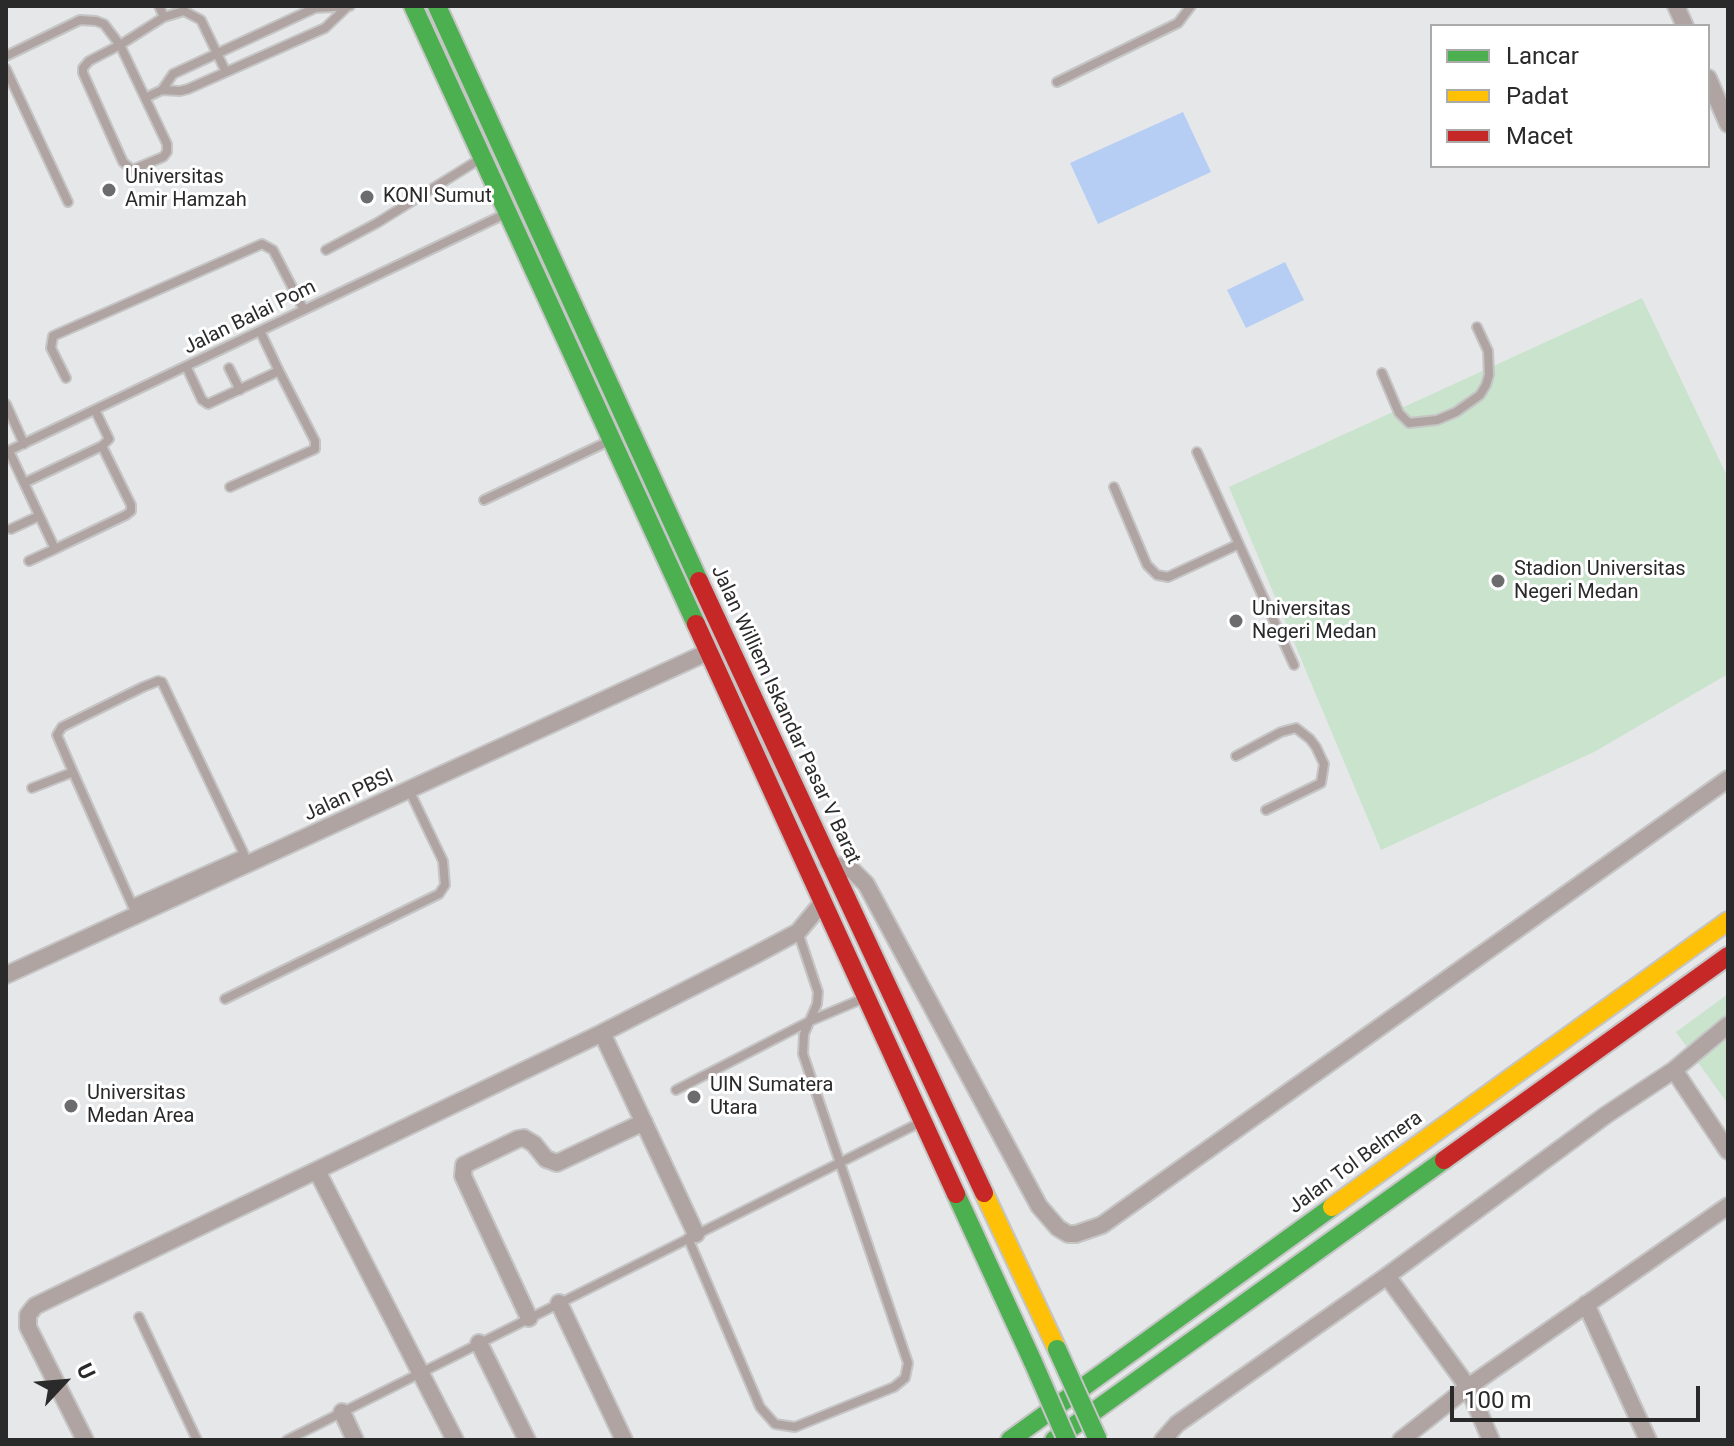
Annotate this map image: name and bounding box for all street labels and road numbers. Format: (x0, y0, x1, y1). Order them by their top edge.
street label: Jalan Balai Pom (180, 276, 320, 360)
street label: Jalan Williem Iskandar Pasar V Barat (705, 562, 865, 868)
street label: Jalan PBSI (300, 765, 398, 827)
street label: Jalan Tol Belmera (1285, 1107, 1427, 1219)

